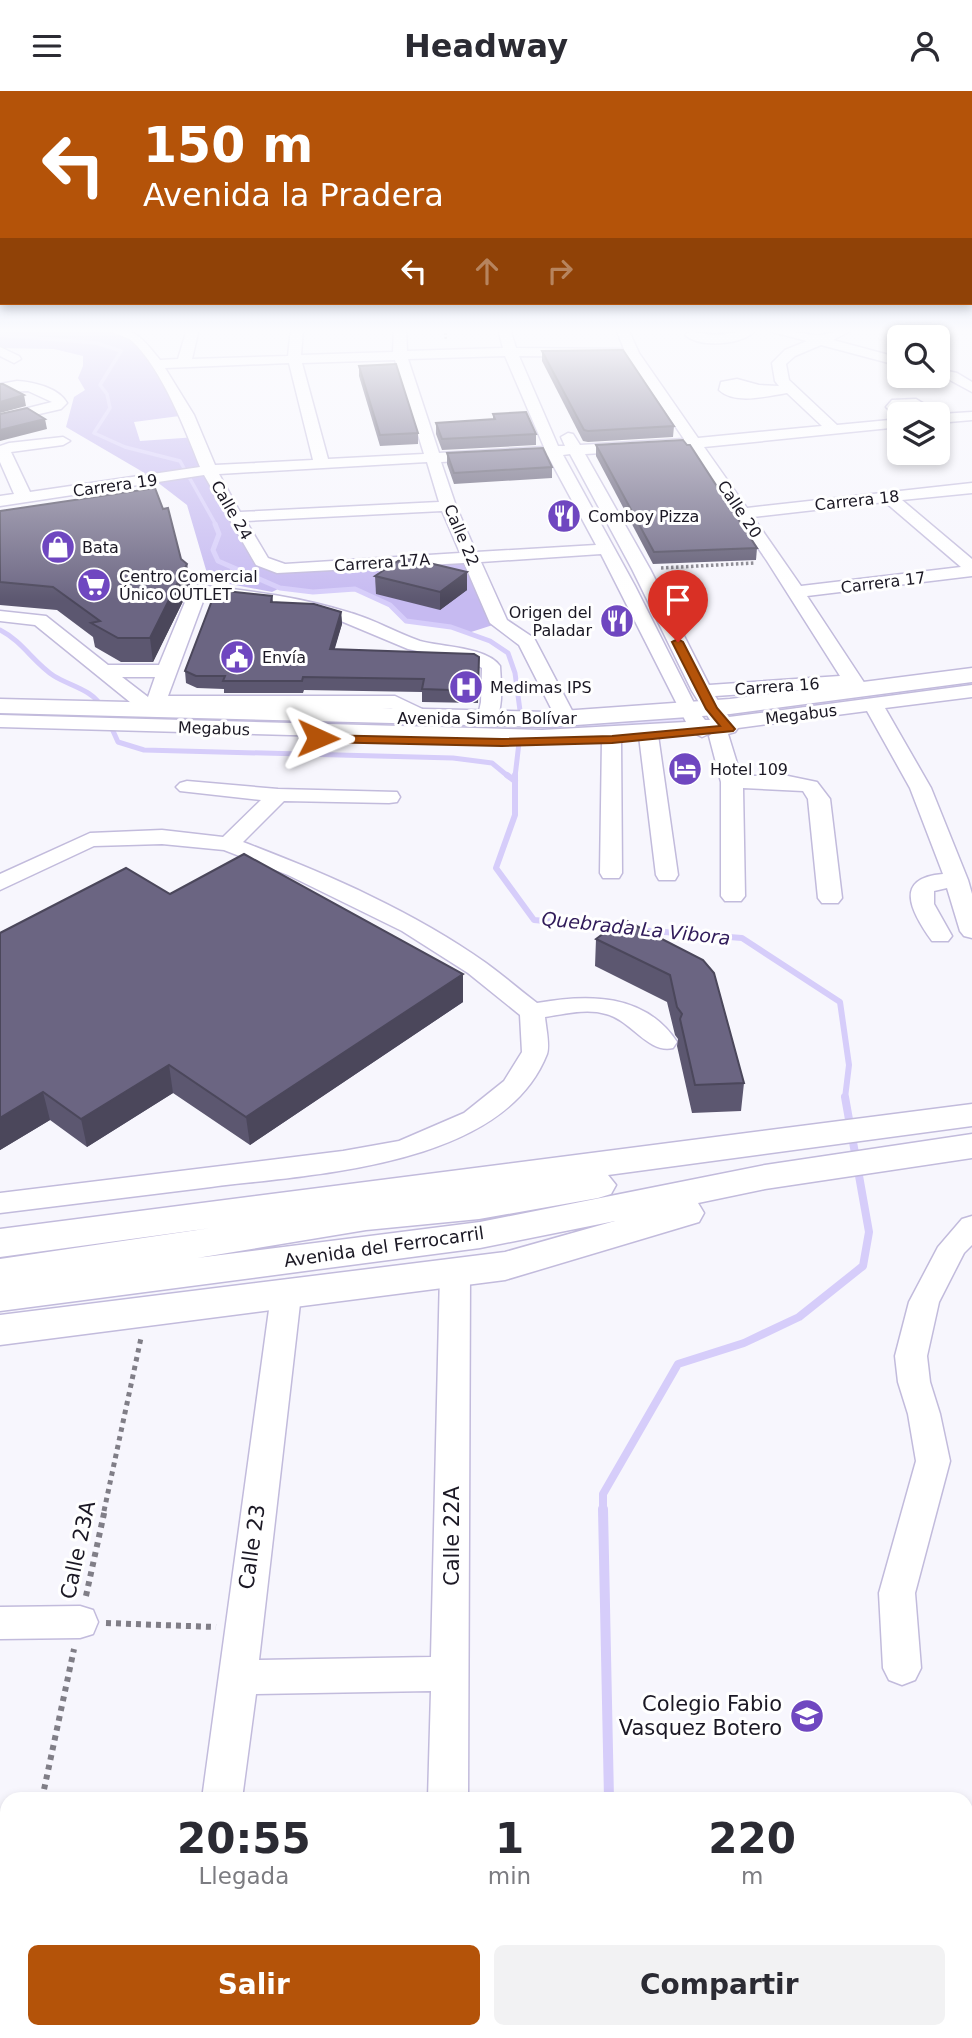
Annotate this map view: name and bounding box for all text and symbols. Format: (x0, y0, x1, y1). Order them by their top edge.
icon: menu (28, 27, 66, 65)
text: Headway (404, 27, 568, 65)
icon: person (906, 27, 944, 65)
text: 150 m (143, 117, 313, 174)
icon: left (28, 119, 119, 210)
text: Avenida la Pradera (143, 176, 444, 214)
icon: left (395, 252, 433, 290)
icon: ahead (468, 252, 506, 290)
icon: right (541, 252, 579, 290)
map controls (887, 325, 950, 465)
button: search (887, 325, 950, 388)
button: layers (887, 402, 950, 465)
street label: Carrera 19 (72, 470, 159, 501)
street label: Calle 24 (207, 477, 256, 543)
street label: Calle 20 (713, 477, 766, 542)
street label: Carrera 18 (814, 487, 900, 514)
restaurant icon: Comboy Pizza (545, 497, 583, 535)
street label: Calle 22 (440, 501, 483, 569)
place label: Comboy Pizza (588, 507, 699, 526)
shop icon: Bata (39, 528, 77, 566)
place label: Bata (82, 538, 119, 557)
street label: Carrera 17A (333, 550, 431, 575)
supermarket icon: Centro Comercial Único OUTLET (75, 566, 113, 604)
place label: Centro Comercial Único OUTLET (119, 567, 258, 604)
street label: Carrera 17 (840, 568, 926, 597)
pin (648, 570, 708, 642)
icon: arrive (659, 581, 697, 619)
restaurant icon: Origen del Paladar (598, 602, 636, 640)
place label: Origen del Paladar (509, 603, 592, 640)
public building icon: Envía (218, 638, 256, 676)
place label: Envía (262, 648, 306, 667)
hospital icon: Medimas IPS (447, 668, 485, 706)
street label: Carrera 16 (734, 674, 820, 699)
place label: Medimas IPS (490, 678, 592, 697)
position arrow (281, 701, 355, 775)
street label: Megabus (764, 701, 838, 728)
street label: Avenida Simón Bolívar (397, 709, 577, 728)
street label: Megabus (178, 718, 250, 739)
hotel icon: Hotel 109 (666, 750, 704, 788)
place label: Hotel 109 (710, 760, 788, 779)
water label: Quebrada La Vibora (541, 907, 731, 949)
street label: Avenida del Ferrocarril (283, 1222, 485, 1271)
street label: Calle 22A (440, 1485, 464, 1586)
street label: Calle 23A (56, 1498, 100, 1601)
street label: Calle 23 (234, 1503, 270, 1591)
place label: Colegio Fabio Vasquez Botero (619, 1692, 782, 1740)
school or university icon: Colegio Fabio Vasquez Botero (788, 1697, 826, 1735)
text: 20:55 (177, 1814, 311, 1863)
text: 1 (495, 1814, 524, 1863)
text: 220 (708, 1814, 796, 1863)
text: Llegada (199, 1863, 289, 1889)
text: min (488, 1863, 531, 1889)
text: m (741, 1863, 763, 1889)
button: Salir (28, 1945, 480, 2025)
button: Compartir (494, 1945, 945, 2025)

